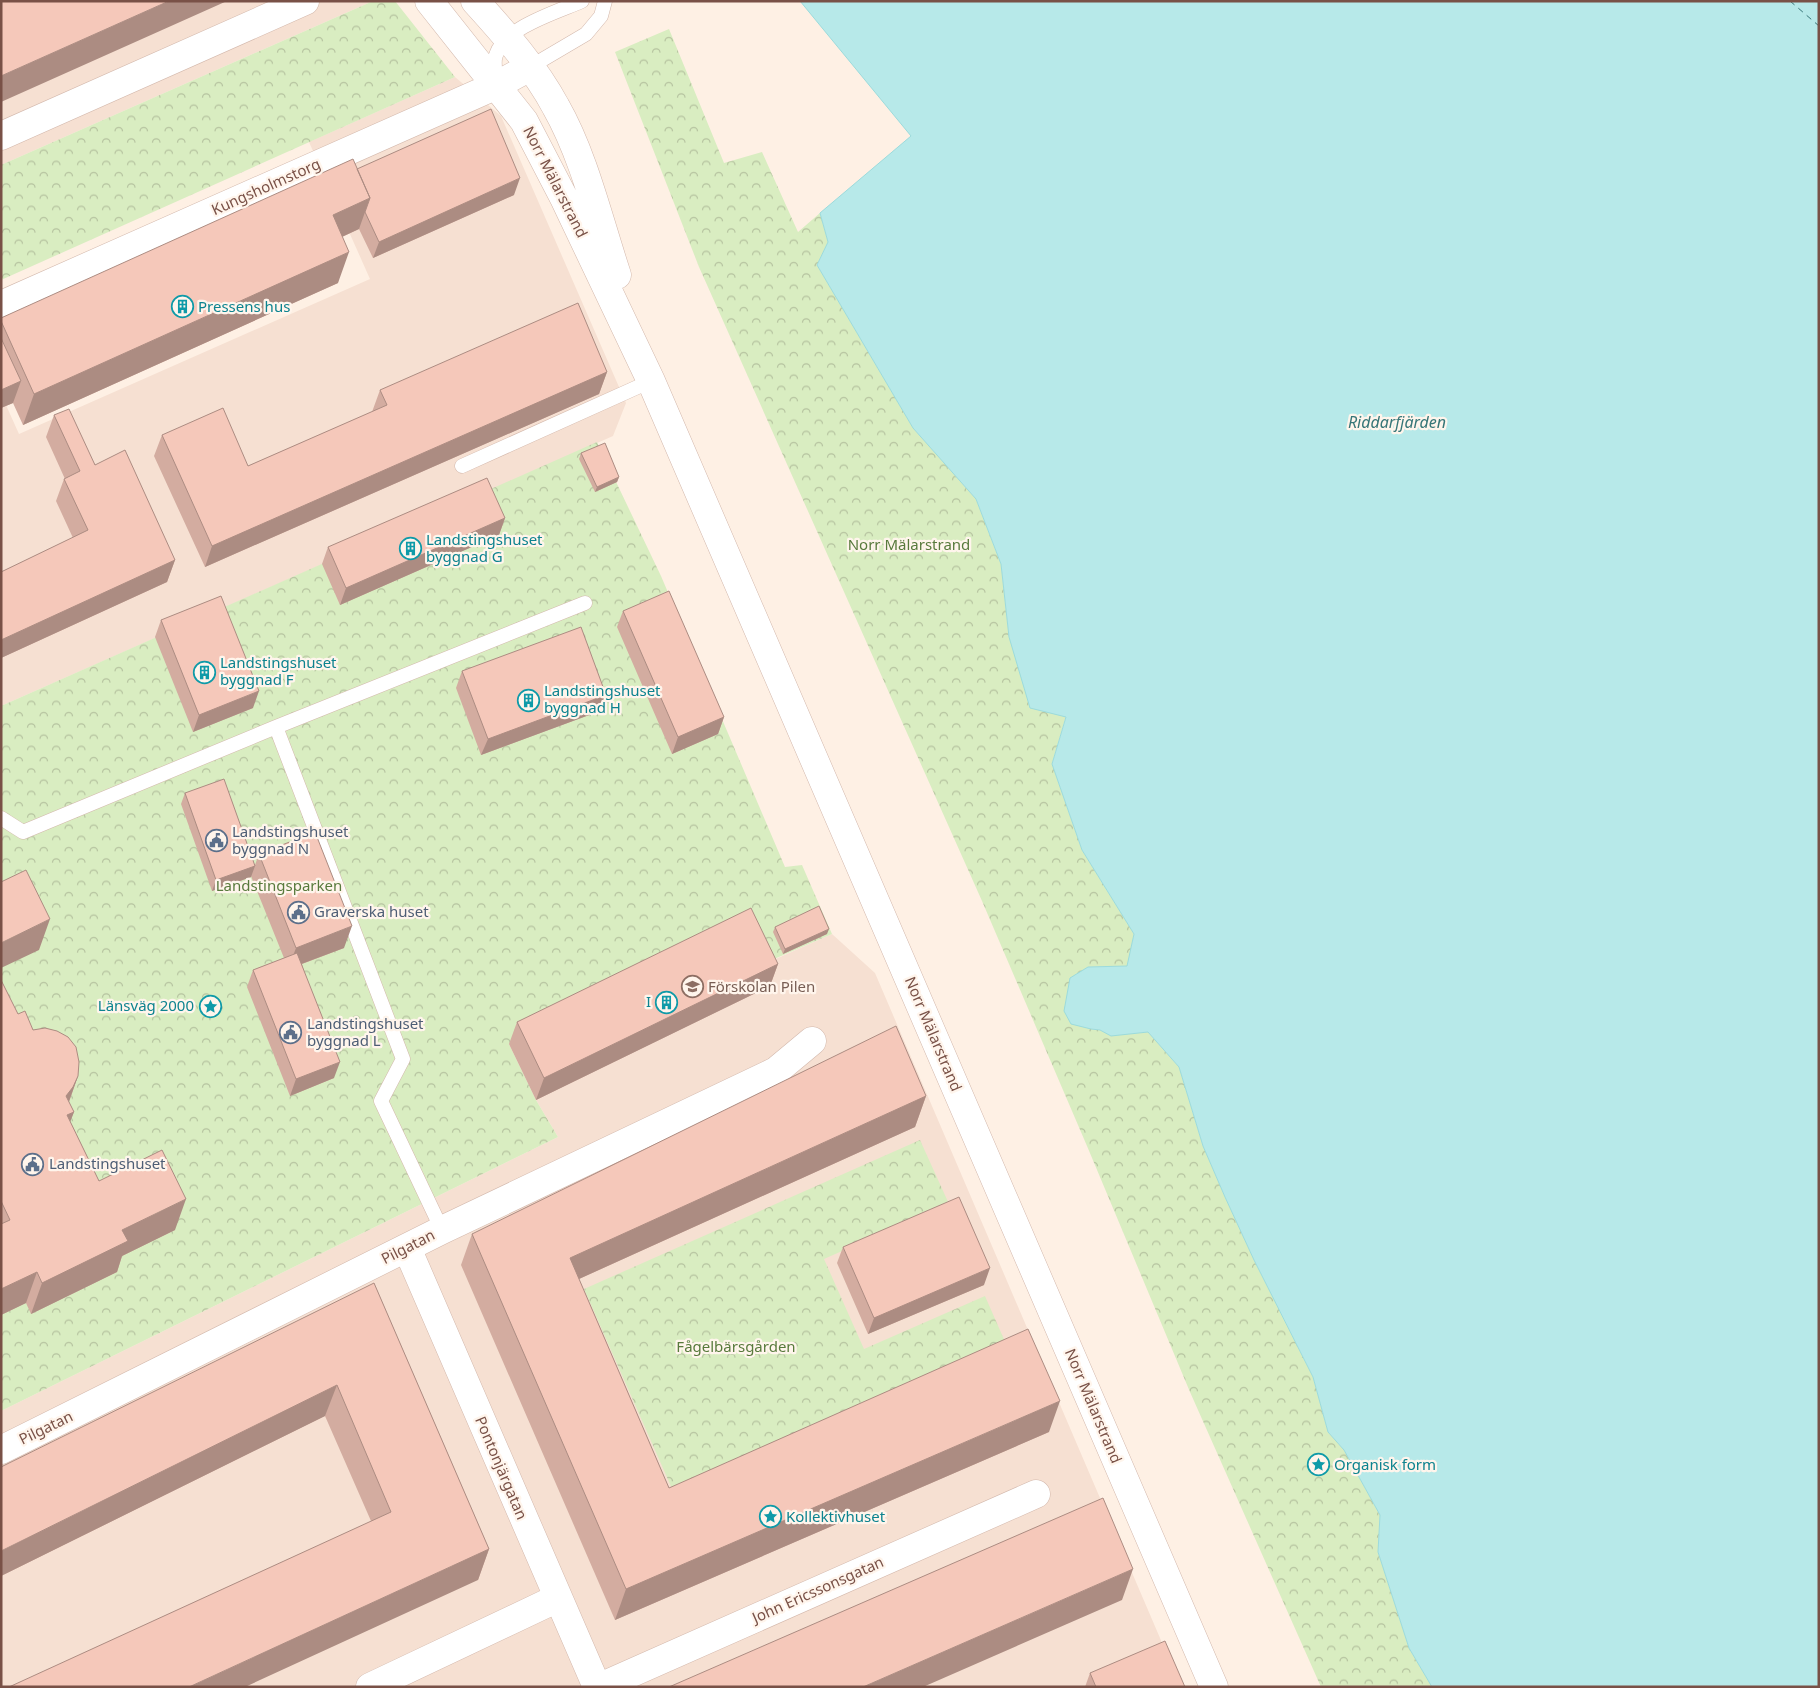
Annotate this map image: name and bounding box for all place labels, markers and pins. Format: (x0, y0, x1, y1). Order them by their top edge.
building icon: Pressens hus (170, 295, 194, 319)
place label: Pressens hus (198, 296, 290, 316)
place label: Landstingshuset byggnad G (426, 529, 543, 566)
building icon: Landstingshuset byggnad G (398, 537, 422, 561)
place label: Landstingshuset byggnad F (220, 652, 337, 689)
building icon: Landstingshuset byggnad F (192, 660, 216, 684)
place label: Landstingshuset byggnad H (544, 680, 661, 717)
building icon: Landstingshuset byggnad H (516, 688, 540, 712)
place label: Landstingshuset byggnad N (232, 821, 349, 858)
public building icon: Landstingshuset byggnad N (204, 829, 228, 853)
public building icon: Graverska huset (286, 900, 310, 924)
place label: Graverska huset (314, 901, 429, 921)
school or university icon: Förskolan Pilen (680, 975, 704, 999)
place label: Förskolan Pilen (708, 976, 815, 996)
building icon: I (655, 990, 679, 1014)
place label: I (646, 991, 651, 1011)
place icon: Länsväg 2000 (198, 994, 222, 1018)
place label: Länsväg 2000 (98, 995, 194, 1015)
place label: Landstingshuset byggnad L (307, 1013, 424, 1050)
public building icon: Landstingshuset byggnad L (279, 1021, 303, 1045)
public building icon: Landstingshuset (21, 1152, 45, 1176)
place label: Landstingshuset (49, 1153, 166, 1173)
place icon: Organisk form (1306, 1453, 1330, 1477)
place label: Organisk form (1334, 1454, 1436, 1474)
place icon: Kollektivhuset (758, 1505, 782, 1529)
place label: Kollektivhuset (786, 1506, 886, 1526)

